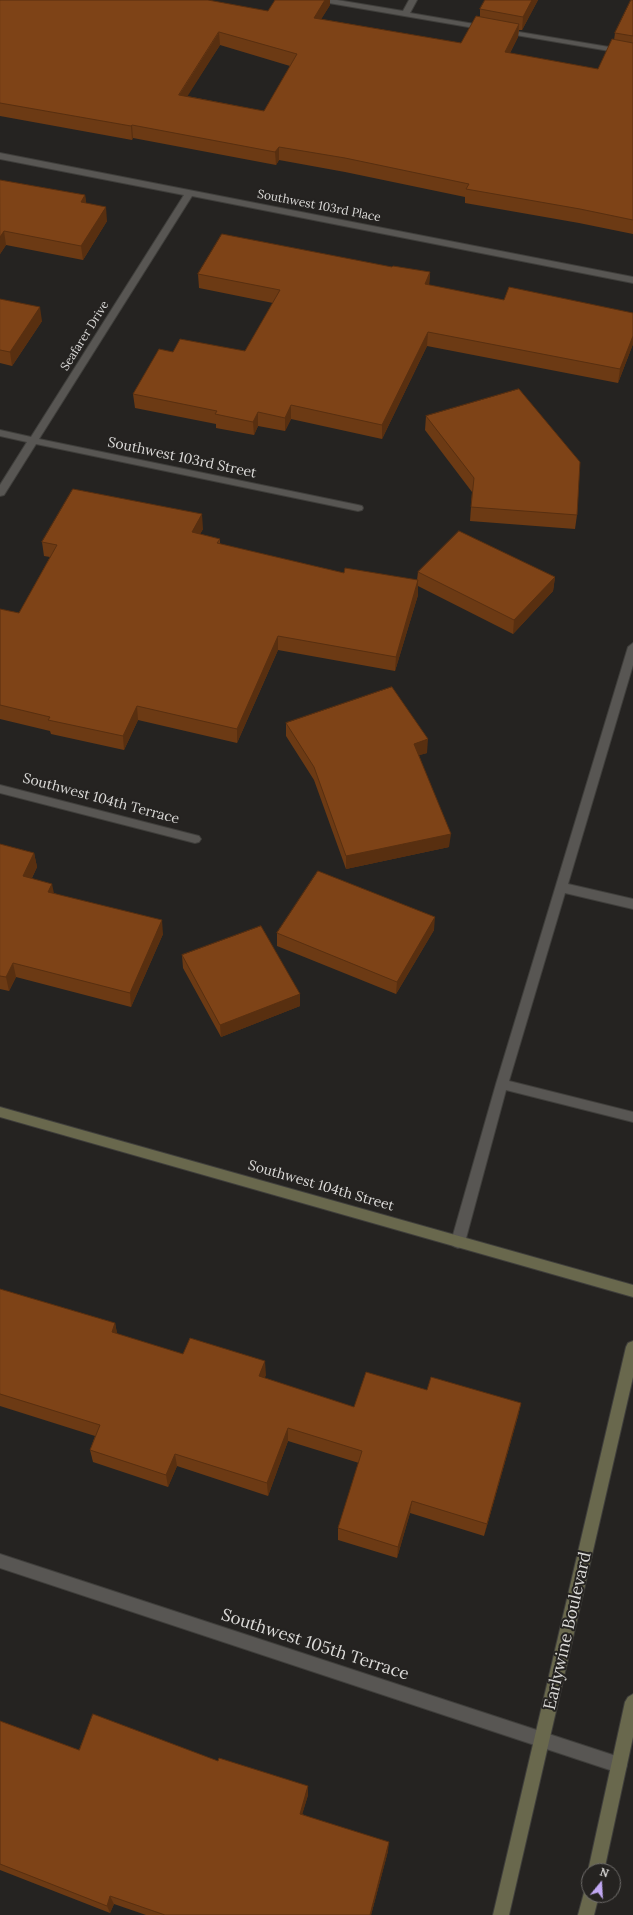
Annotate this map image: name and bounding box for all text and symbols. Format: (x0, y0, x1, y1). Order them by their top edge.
street label: Southwest 103rd Place (256, 187, 382, 225)
street label: Seafarer Drive (58, 298, 112, 374)
street label: Southwest 103rd Street (106, 434, 258, 482)
street label: Southwest 104th Terrace (21, 770, 181, 828)
street label: Southwest 104th Street (246, 1157, 396, 1215)
street label: Earlywine Boulevard (540, 1550, 596, 1712)
street label: Southwest 105th Terrace (219, 1605, 411, 1685)
north arrow (581, 1863, 621, 1903)
text: N (598, 1865, 611, 1881)

